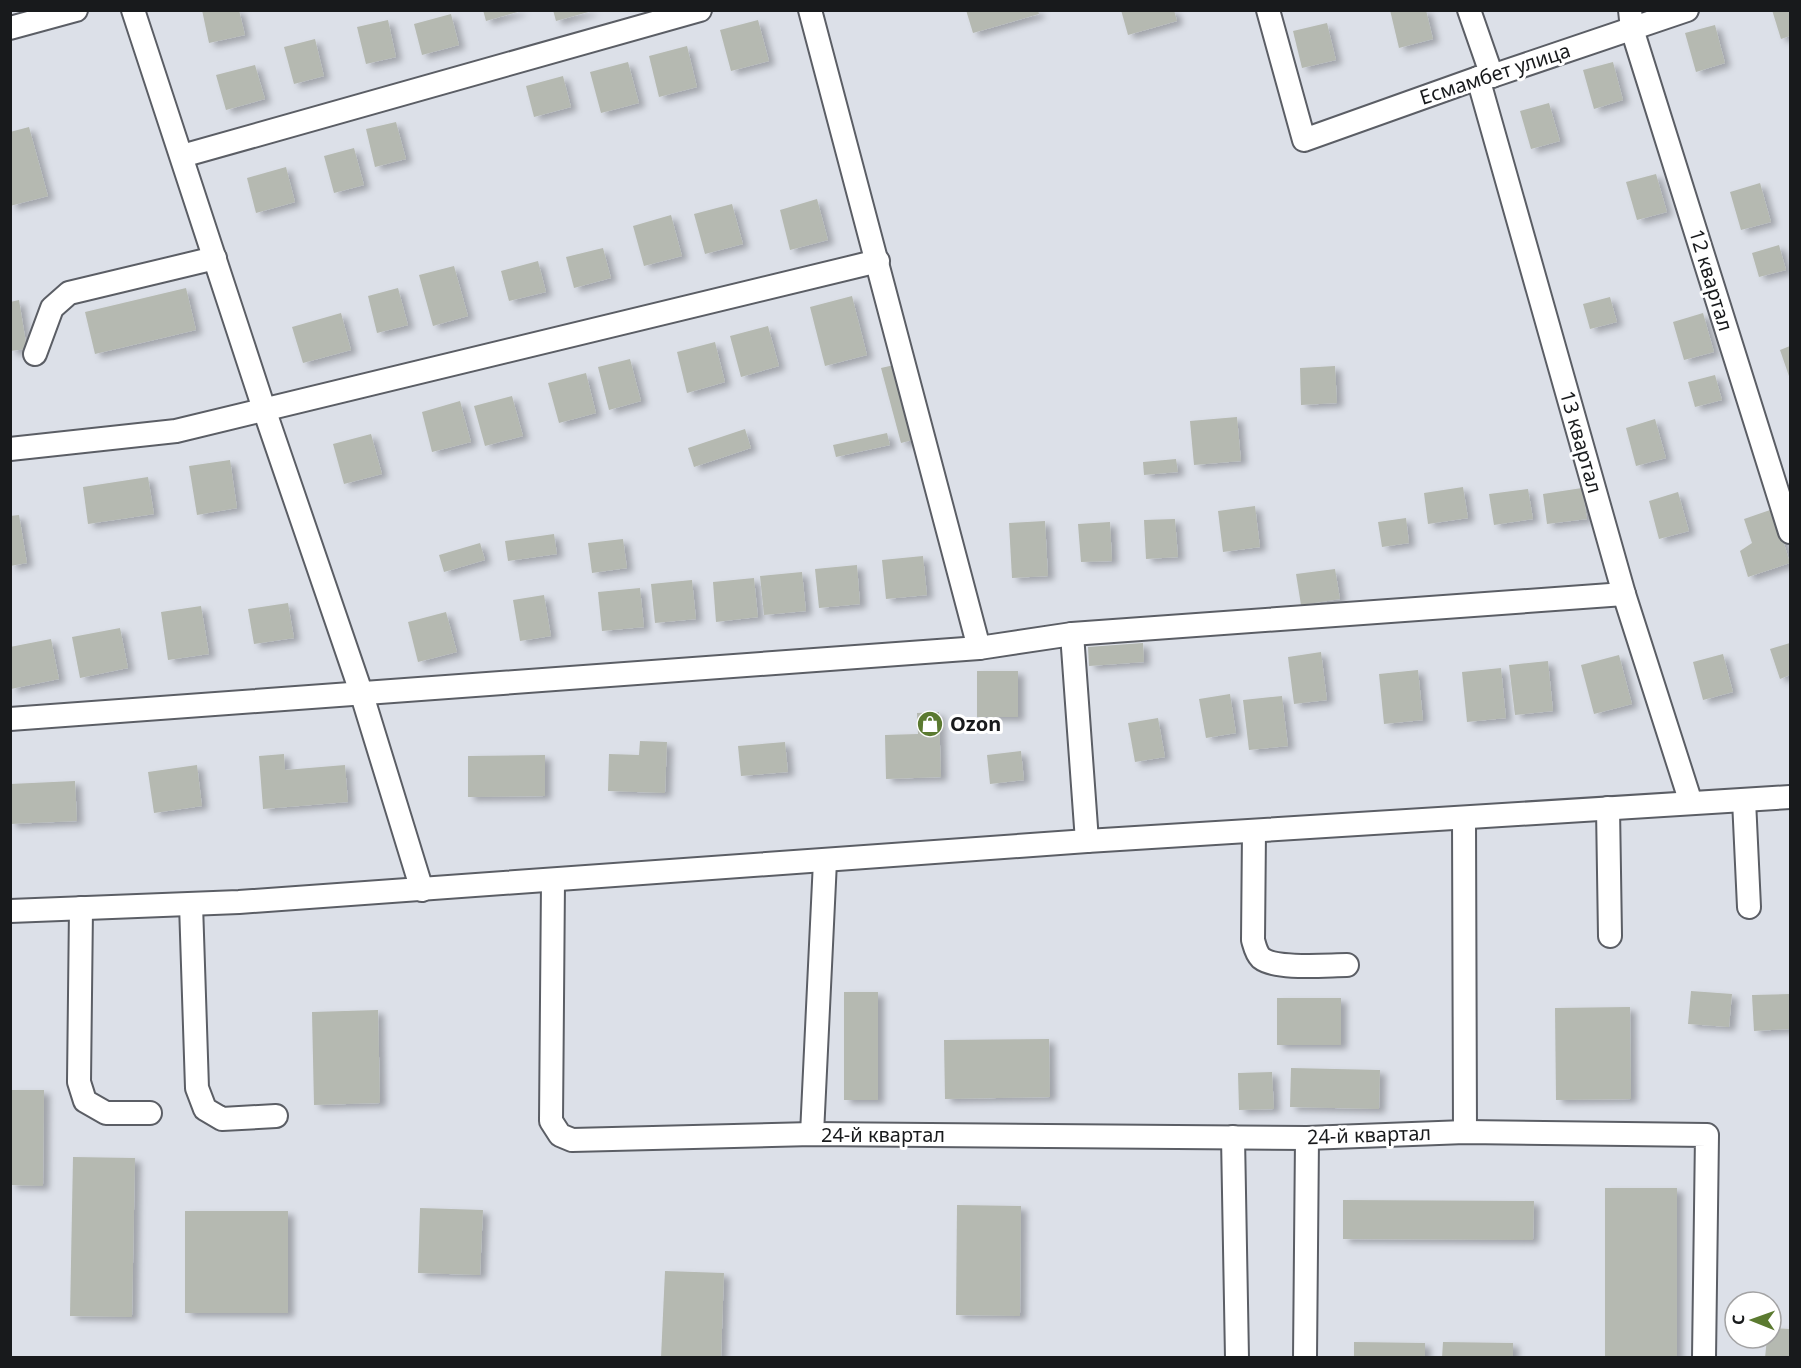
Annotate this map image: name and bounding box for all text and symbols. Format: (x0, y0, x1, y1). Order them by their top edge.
street label: Есмамбет улица (1416, 36, 1574, 111)
street label: 12 квартал (1683, 226, 1740, 334)
street label: 13 квартал (1554, 388, 1609, 496)
shop icon: Ozon (915, 709, 945, 739)
place label: Ozon (950, 710, 1001, 737)
street label: 24-й квартал (1307, 1119, 1431, 1150)
street label: 24-й квартал (821, 1121, 945, 1148)
north arrow (1723, 1290, 1783, 1350)
text: С (1727, 1314, 1749, 1325)

